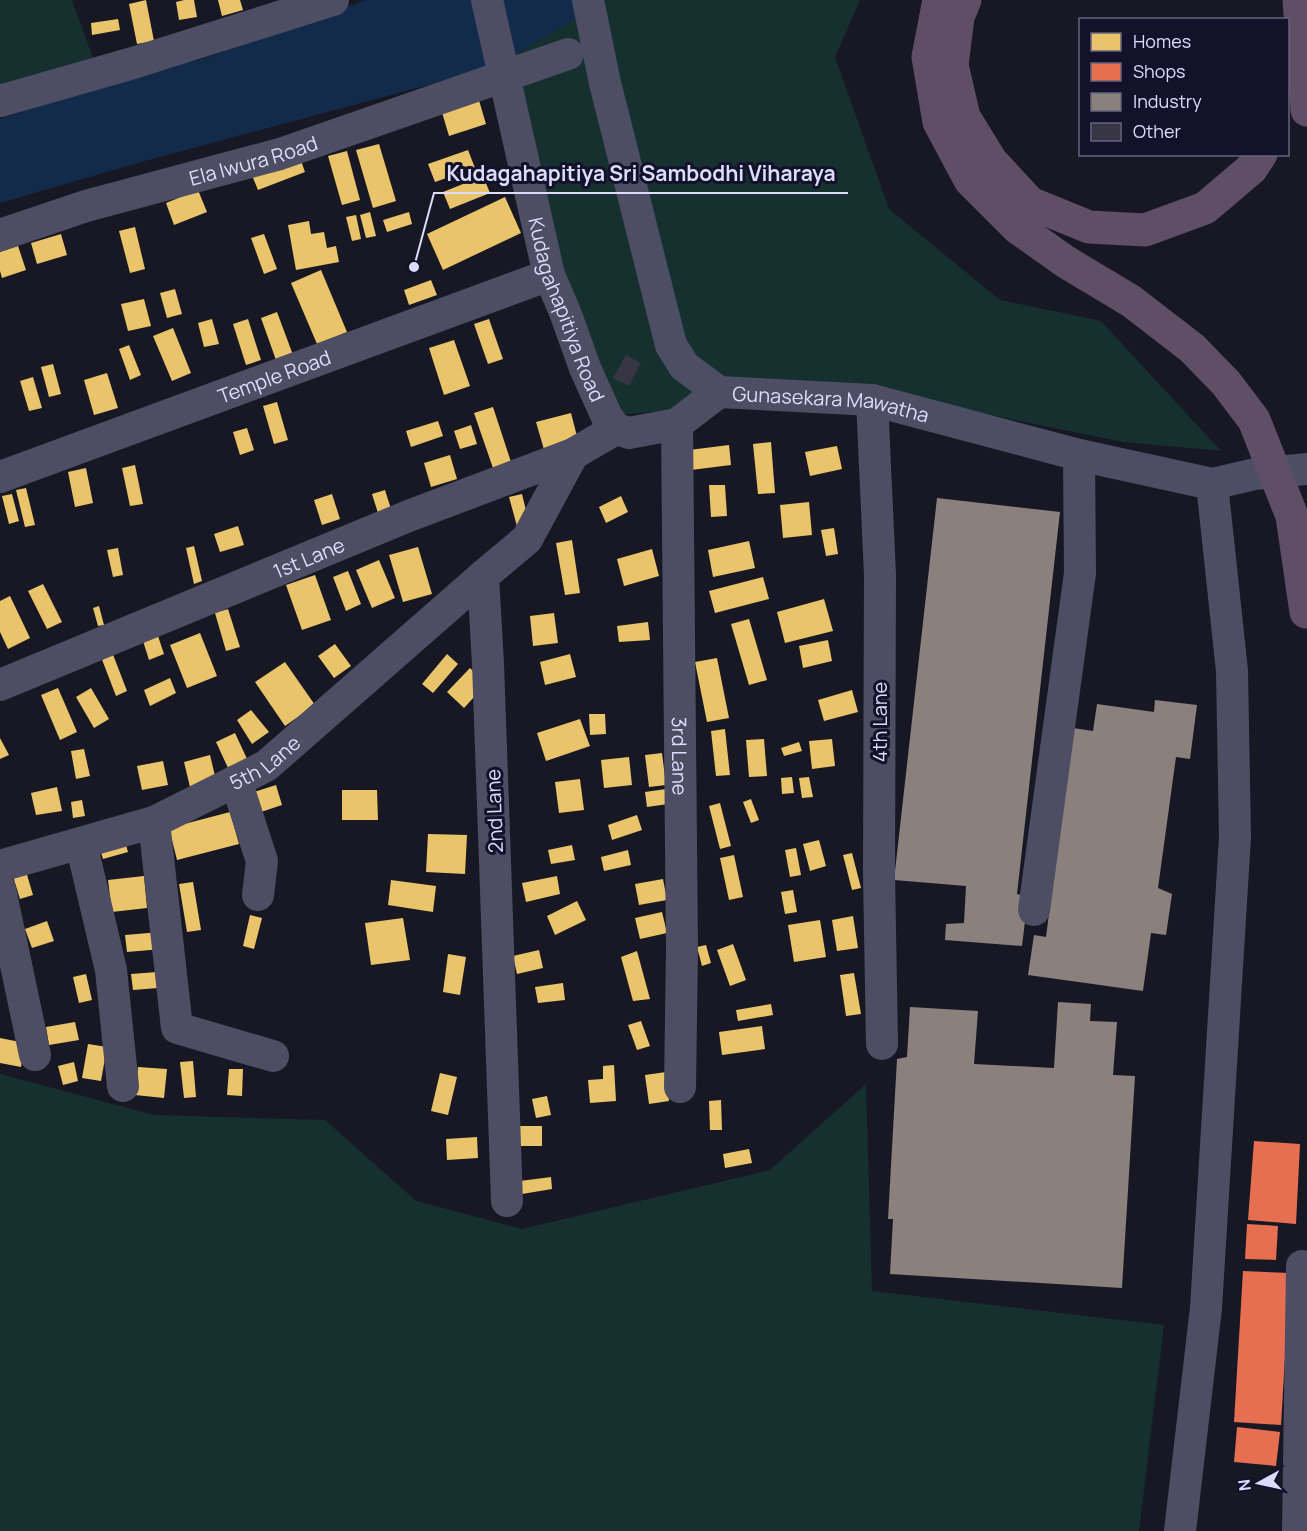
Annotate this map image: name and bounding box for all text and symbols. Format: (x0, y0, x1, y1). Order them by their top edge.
legend (1079, 18, 1289, 156)
text: Homes (1133, 29, 1191, 53)
text: Shops (1133, 59, 1185, 83)
text: Industry (1133, 89, 1202, 113)
text: Other (1133, 119, 1181, 143)
street label: Ela Iwura Road (186, 129, 321, 191)
callout: Kudagahapitiya Sri Sambodhi Viharaya (434, 154, 848, 193)
text: Kudagahapitiya Sri Sambodhi Viharaya (446, 159, 836, 187)
street label: Kudagahapitiya Road (523, 215, 612, 406)
street label: Temple Road (214, 343, 334, 409)
street label: Gunasekara Mawatha (732, 379, 932, 428)
street label: 1st Lane (269, 530, 349, 584)
street label: 4th Lane (866, 682, 893, 762)
street label: 3rd Lane (666, 716, 694, 796)
street label: 5th Lane (225, 729, 306, 796)
street label: 2nd Lane (479, 769, 509, 853)
north arrow (1229, 1453, 1289, 1513)
text: N (1232, 1478, 1256, 1492)

